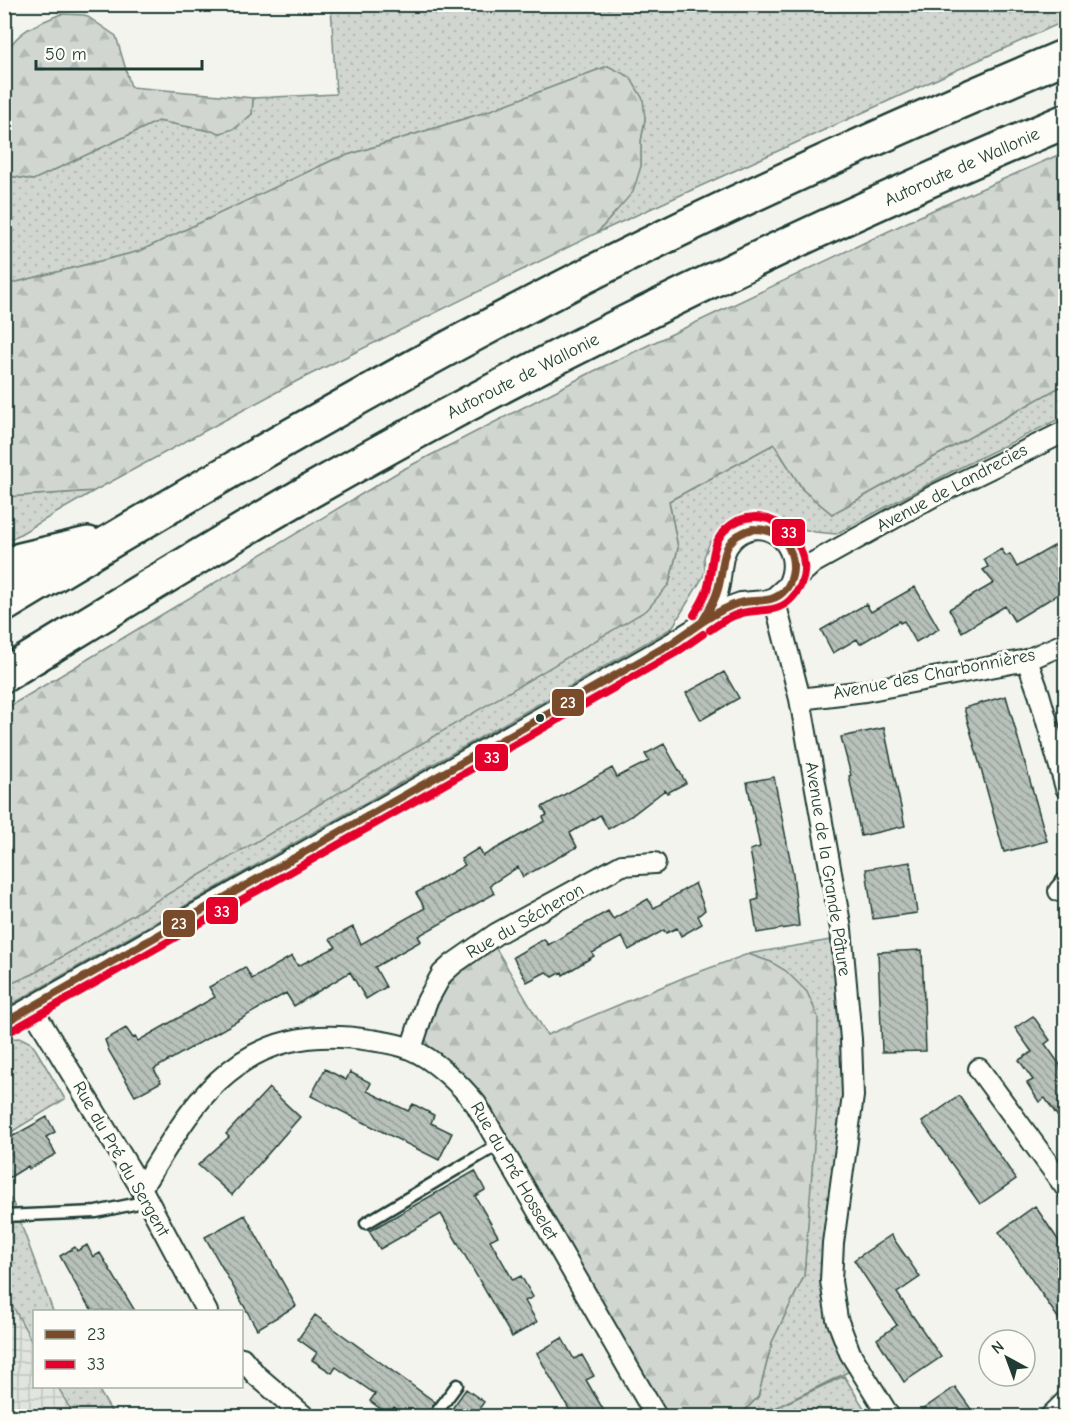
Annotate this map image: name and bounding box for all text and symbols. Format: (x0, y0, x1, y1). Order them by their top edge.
scale bar (36, 33, 202, 71)
text: 50 m (45, 44, 87, 65)
street label: Autoroute de Wallonie (881, 123, 1043, 211)
street label: Autoroute de Wallonie (444, 329, 602, 423)
street label: Avenue de Landrecies (873, 439, 1031, 537)
line badge: 33 (771, 518, 806, 547)
text: 33 (781, 524, 797, 542)
street label: Avenue des Charbonnières (831, 644, 1037, 704)
line badge: 23 (551, 688, 585, 717)
text: 23 (560, 694, 576, 712)
unlabelled marker (534, 712, 546, 724)
line badge: 33 (474, 743, 509, 772)
text: 33 (484, 749, 500, 767)
street label: Avenue de la Grande Pâture (801, 760, 855, 978)
street label: Rue du Sécheron (462, 879, 588, 963)
line badge: 33 (205, 896, 239, 925)
text: 33 (214, 903, 230, 921)
line badge: 23 (162, 909, 196, 938)
text: 23 (171, 915, 187, 933)
street label: Rue du Pré du Sergent (68, 1078, 174, 1241)
street label: Rue du Pré Hosselet (466, 1098, 562, 1244)
legend (33, 1310, 243, 1388)
text: 23 (87, 1324, 106, 1345)
north arrow (977, 1328, 1037, 1388)
text: N (988, 1337, 1008, 1358)
text: 33 (87, 1354, 105, 1375)

